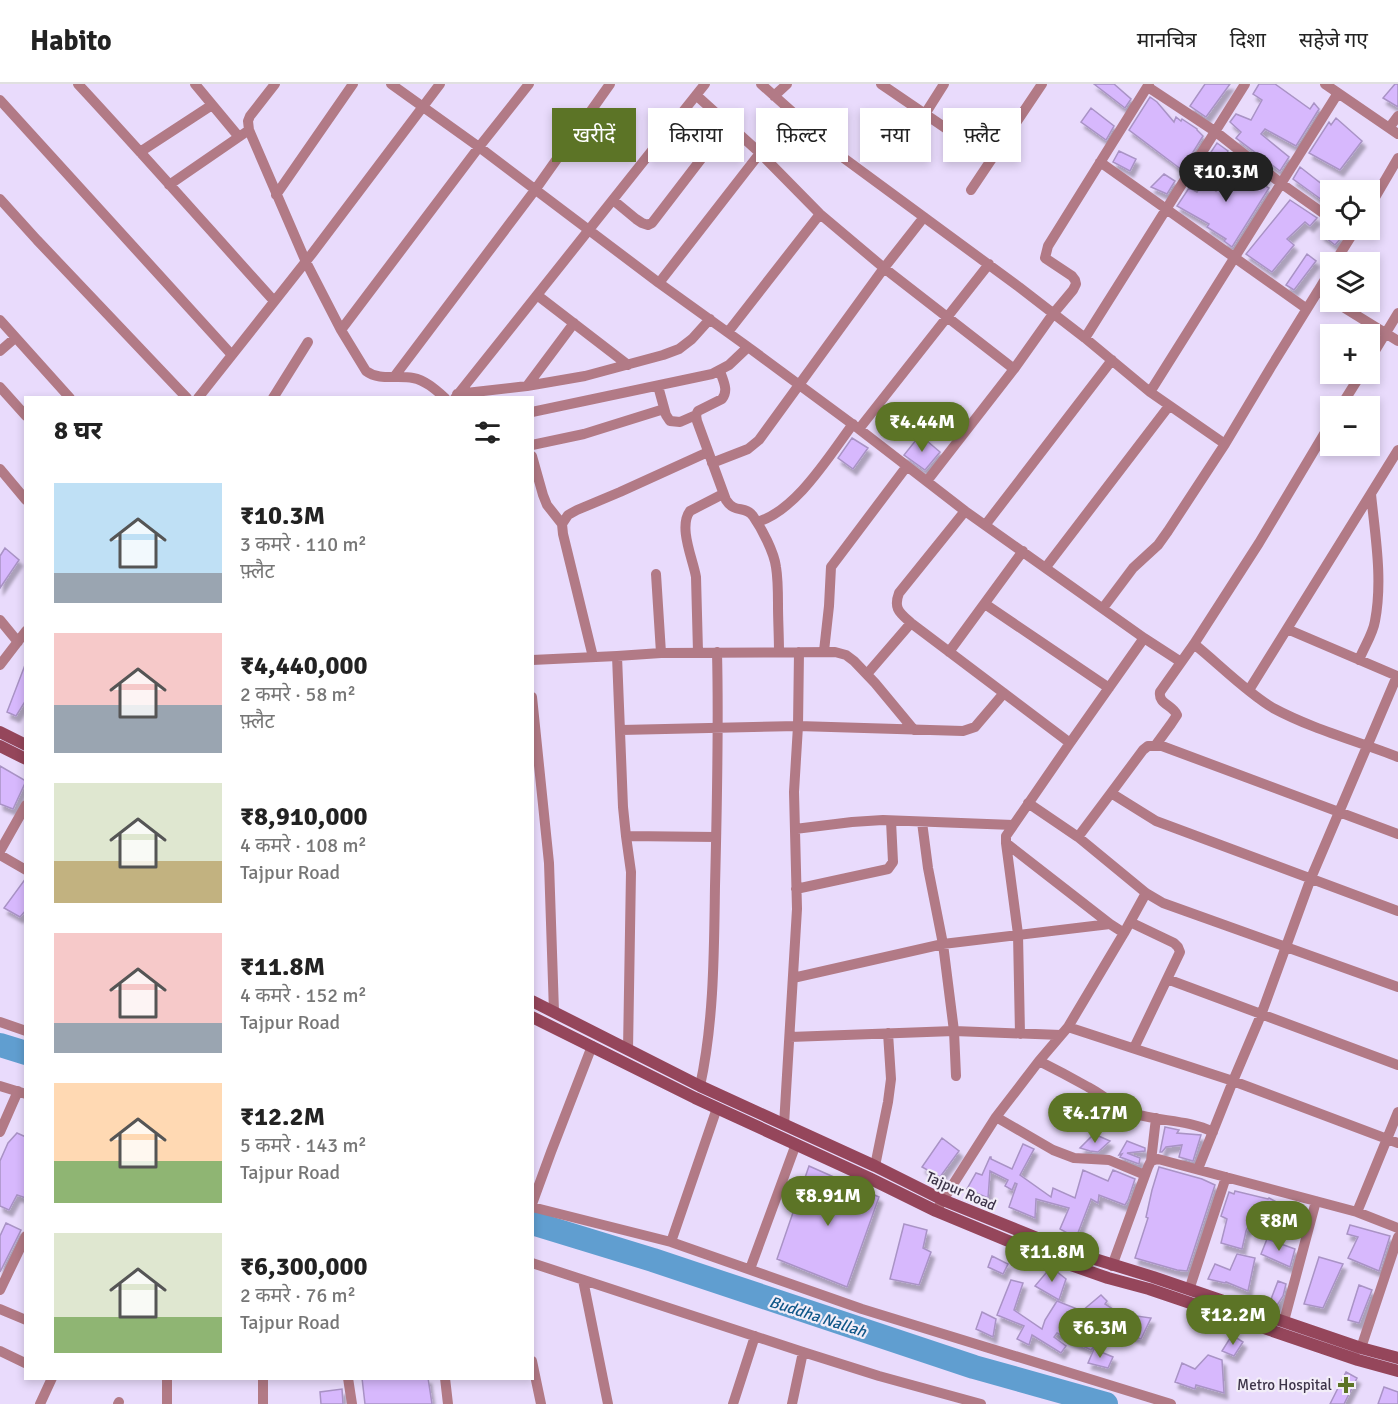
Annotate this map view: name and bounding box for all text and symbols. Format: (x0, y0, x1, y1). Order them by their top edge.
text: Habito (30, 24, 112, 58)
text: मानचित्र (1137, 27, 1197, 53)
text: दिशा (1230, 27, 1266, 53)
text: सहेजे गए (1299, 27, 1368, 53)
chip: खरीदें (552, 108, 636, 162)
chip: किराया (648, 108, 744, 162)
chip: फ़िल्टर (756, 108, 848, 162)
chip: नया (860, 108, 931, 162)
chip: फ़्लैट (943, 108, 1021, 162)
pin: ₹10.3M (1177, 152, 1275, 203)
text: ₹10.3M (1193, 159, 1259, 184)
map controls (1320, 180, 1380, 456)
button: locate (1320, 180, 1380, 240)
button: layers (1320, 252, 1380, 312)
button: + (1320, 324, 1380, 384)
button: − (1320, 396, 1380, 456)
pin: ₹4.44M (873, 402, 971, 453)
text: ₹4.44M (889, 409, 955, 434)
text: 8 घर (54, 415, 102, 447)
icon: filters (471, 416, 504, 449)
text: ₹10.3M (240, 500, 325, 532)
icon: home (102, 507, 174, 579)
text: 3 कमरे · 110 m² (240, 532, 367, 557)
text: फ़्लैट (240, 559, 275, 584)
text: ₹4,440,000 (240, 650, 368, 682)
icon: home (102, 657, 174, 729)
text: 2 कमरे · 58 m² (240, 682, 356, 707)
text: फ़्लैट (240, 709, 275, 734)
text: ₹8,910,000 (240, 801, 368, 833)
icon: home (102, 807, 174, 879)
text: 4 कमरे · 108 m² (240, 833, 367, 858)
text: Tajpur Road (240, 860, 340, 885)
text: ₹11.8M (240, 951, 325, 983)
icon: home (102, 957, 174, 1029)
text: 4 कमरे · 152 m² (240, 983, 367, 1008)
text: Tajpur Road (240, 1010, 340, 1035)
pin: ₹4.17M (1046, 1093, 1144, 1144)
text: ₹4.17M (1062, 1100, 1128, 1125)
text: ₹12.2M (240, 1101, 325, 1133)
icon: home (102, 1107, 174, 1179)
text: 5 कमरे · 143 m² (240, 1133, 367, 1158)
text: Tajpur Road (240, 1160, 340, 1185)
street label: Tajpur Road (923, 1167, 999, 1215)
pin: ₹8.91M (779, 1176, 877, 1227)
text: ₹8.91M (795, 1183, 861, 1208)
pin: ₹8M (1250, 1201, 1308, 1252)
text: ₹8M (1260, 1208, 1298, 1233)
pin: ₹11.8M (1003, 1232, 1101, 1283)
text: ₹11.8M (1019, 1239, 1085, 1264)
text: ₹6,300,000 (240, 1251, 368, 1283)
icon: home (102, 1257, 174, 1329)
text: 2 कमरे · 76 m² (240, 1283, 356, 1308)
water label: Buddha Nallah (767, 1292, 870, 1342)
pin: ₹12.2M (1184, 1295, 1282, 1346)
text: ₹12.2M (1200, 1302, 1266, 1327)
pin: ₹6.3M (1058, 1308, 1142, 1359)
text: Tajpur Road (240, 1310, 340, 1335)
text: ₹6.3M (1073, 1315, 1127, 1340)
place label: Metro Hospital (1237, 1376, 1332, 1394)
marker: Metro Hospital (1337, 1376, 1355, 1394)

